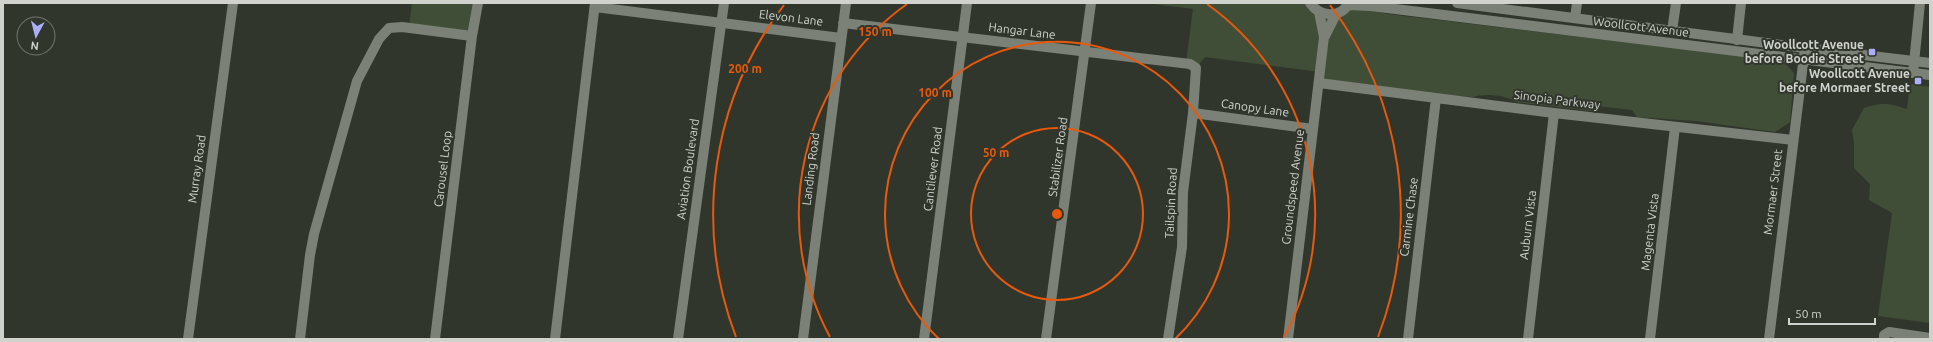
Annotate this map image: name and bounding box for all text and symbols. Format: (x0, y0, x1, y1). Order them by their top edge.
street label: Elevon Lane (758, 7, 824, 28)
street label: Woollcott Avenue (1592, 14, 1690, 39)
north arrow (16, 16, 56, 56)
street label: Hangar Lane (988, 20, 1056, 41)
text: 150 m (858, 25, 892, 38)
place label: Woollcott Avenue before Boodie Street (1745, 38, 1864, 65)
text: N (30, 39, 40, 52)
marker: Woollcott Avenue before Boodie Street (1867, 47, 1877, 57)
text: 200 m (728, 62, 762, 75)
place label: Woollcott Avenue before Mormaer Street (1779, 67, 1910, 94)
marker: Woollcott Avenue before Mormaer Street (1913, 76, 1923, 86)
text: 100 m (918, 86, 952, 99)
street label: Sinopia Parkway (1513, 88, 1601, 111)
street label: Canopy Lane (1220, 96, 1290, 119)
street label: Stabilizer Road (1045, 116, 1070, 198)
street label: Aviation Boulevard (674, 118, 701, 220)
street label: Cantilever Road (921, 126, 944, 212)
street label: Groundspeed Avenue (1279, 129, 1306, 245)
street label: Carousel Loop (431, 130, 454, 208)
street label: Landing Road (800, 132, 821, 206)
street label: Murray Road (185, 134, 208, 204)
text: 50 m (983, 146, 1009, 159)
street label: Mormaer Street (1761, 148, 1784, 235)
street label: Tailspin Road (1162, 167, 1179, 239)
street label: Carmine Chase (1397, 177, 1420, 257)
street label: Auburn Vista (1517, 190, 1538, 260)
street label: Magenta Vista (1638, 193, 1661, 271)
centre of rings (1050, 207, 1064, 221)
scale bar (1789, 300, 1875, 326)
text: 50 m (1795, 307, 1822, 320)

